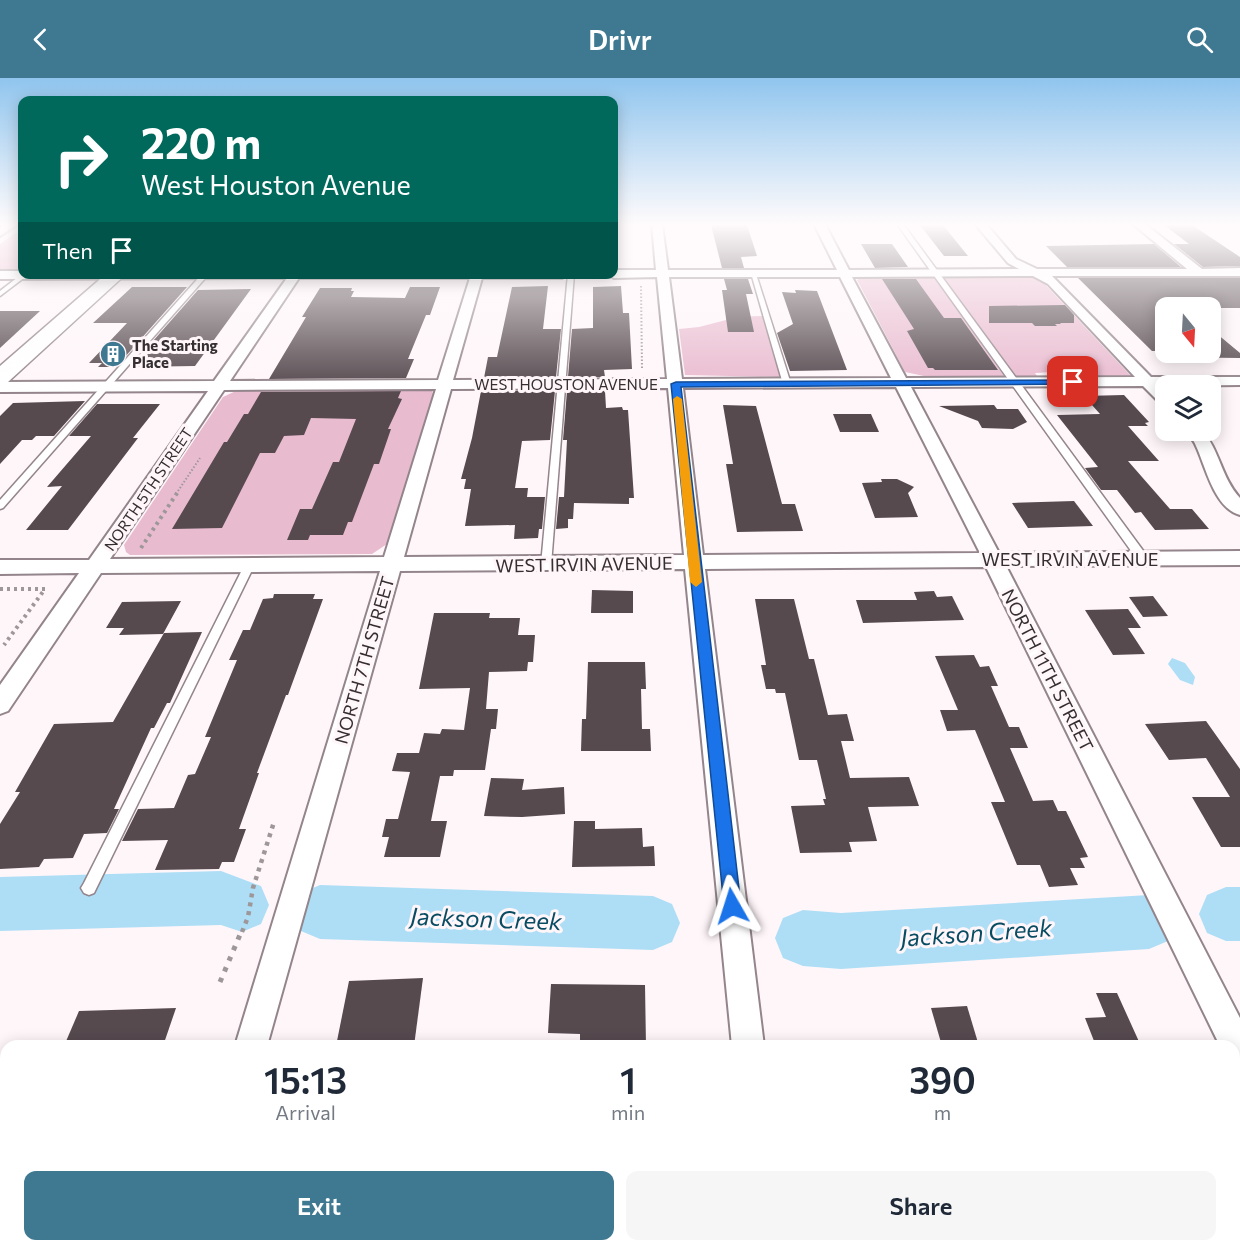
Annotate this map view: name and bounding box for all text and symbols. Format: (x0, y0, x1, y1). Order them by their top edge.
icon: back (24, 23, 57, 56)
text: Drivr (588, 23, 652, 56)
icon: search (1183, 23, 1216, 56)
text: 220 m (141, 116, 261, 168)
icon: right (42, 120, 120, 198)
text: West Houston Avenue (141, 168, 411, 201)
icon: arrive (105, 234, 138, 267)
text: Then (42, 237, 93, 264)
north arrow (1155, 297, 1221, 363)
map controls (1155, 297, 1221, 441)
place label: The Starting Place (132, 336, 218, 371)
building icon: The Starting Place (98, 339, 128, 369)
pin (1047, 356, 1098, 407)
icon: arrive (1056, 365, 1089, 398)
street label: WEST HOUSTON AVENUE (474, 375, 658, 393)
button: layers (1155, 375, 1221, 441)
street label: NORTH 5TH STREET (100, 424, 196, 554)
street label: WEST IRVIN AVENUE (981, 548, 1159, 570)
street label: WEST IRVIN AVENUE (495, 551, 673, 577)
street label: NORTH 7TH STREET (330, 574, 398, 746)
street label: NORTH 11TH STREET (998, 585, 1098, 755)
position arrow (700, 874, 764, 938)
water label: Jackson Creek (408, 901, 563, 935)
water label: Jackson Creek (897, 912, 1054, 952)
text: 15:13 (264, 1057, 347, 1101)
text: 1 (620, 1057, 636, 1101)
text: 390 (909, 1057, 976, 1101)
text: Arrival (275, 1100, 336, 1124)
text: min (611, 1100, 645, 1124)
text: m (934, 1100, 951, 1124)
button: Exit (24, 1171, 614, 1240)
button: Share (626, 1171, 1216, 1240)

